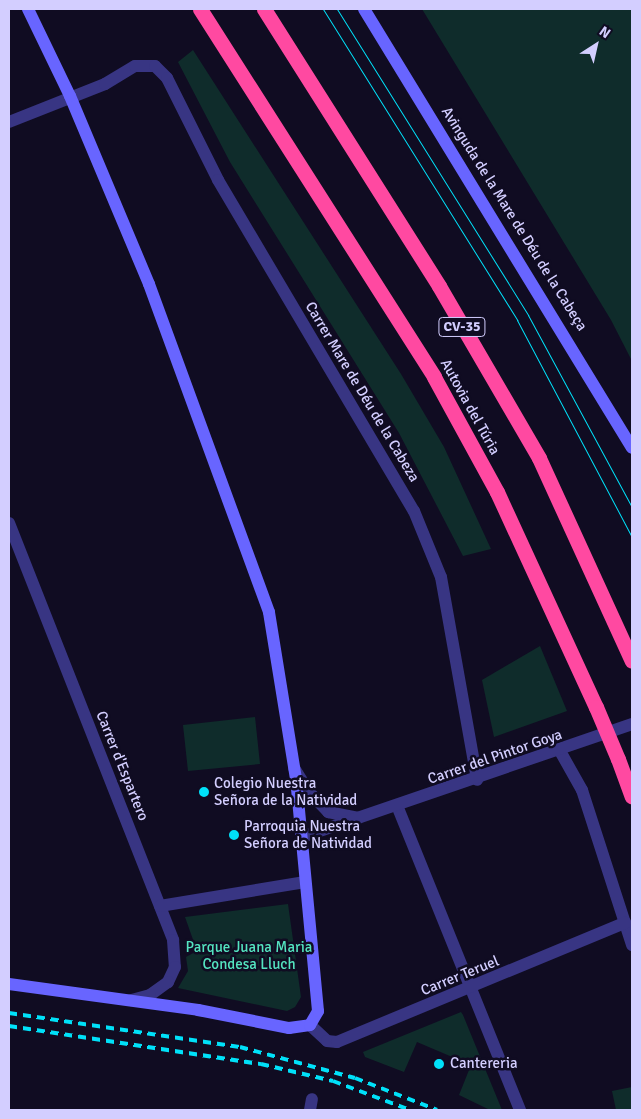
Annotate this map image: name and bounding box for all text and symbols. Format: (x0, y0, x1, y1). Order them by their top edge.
north arrow (571, 20, 621, 70)
text: N (596, 23, 614, 42)
street label: Avinguda de la Mare de Déu de la Cabeça (437, 104, 591, 334)
street label: Carrer Mare de Déu de la Cabeza (301, 299, 423, 485)
road number: CV-35 (438, 316, 486, 338)
street label: Autovia del Túria (436, 356, 504, 458)
street label: Carrer d'Espartero (92, 708, 152, 824)
street label: Carrer del Pintor Goya (425, 726, 565, 788)
place label: Colegio Nuestra Señora de la Natividad (214, 774, 357, 809)
marker: Colegio Nuestra Señora de la Natividad (198, 786, 210, 798)
place label: Parroquia Nuestra Señora de Natividad (244, 817, 372, 852)
marker: Parroquia Nuestra Señora de Natividad (228, 829, 240, 841)
park label: Parque Juana Maria Condesa Lluch (186, 938, 312, 973)
street label: Carrer Teruel (418, 952, 502, 1000)
place label: Cantereria (450, 1055, 518, 1073)
marker: Cantereria (432, 1057, 446, 1071)

